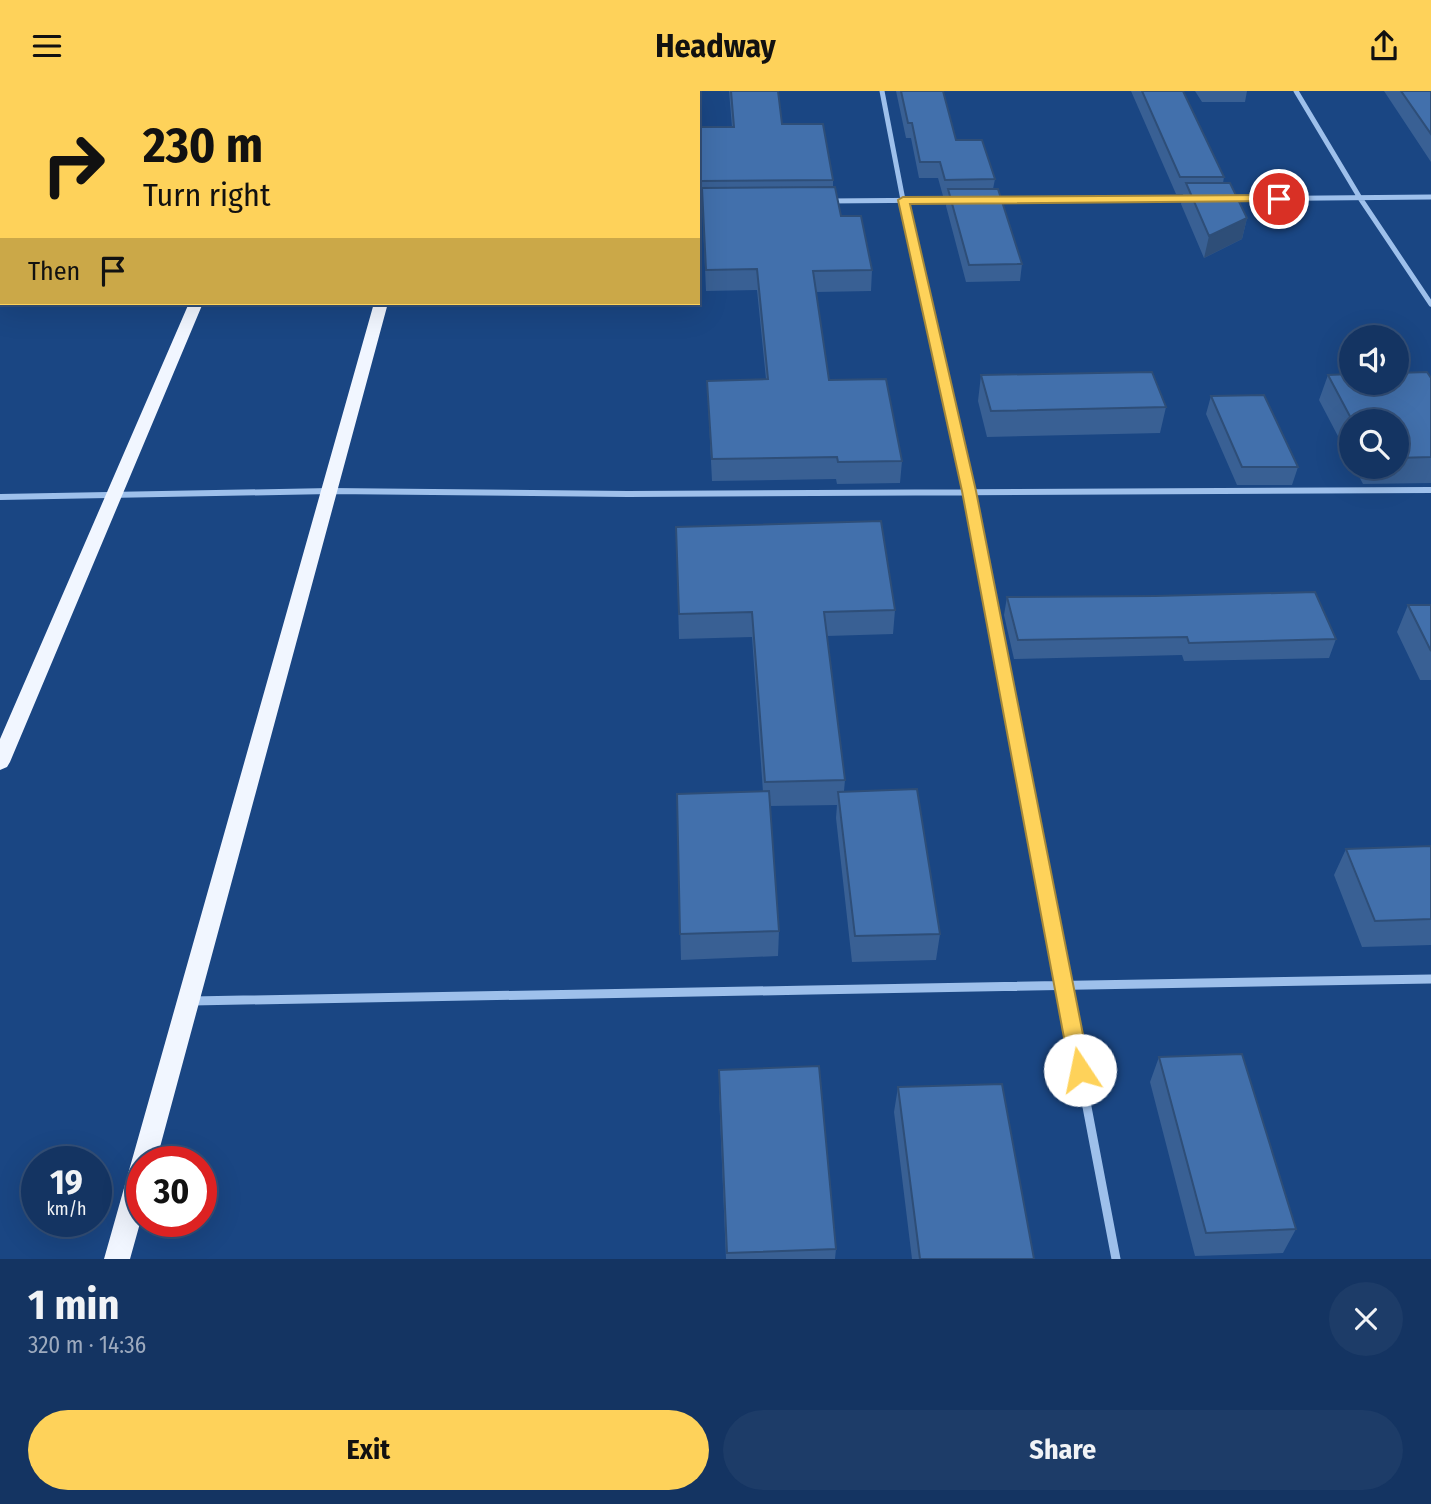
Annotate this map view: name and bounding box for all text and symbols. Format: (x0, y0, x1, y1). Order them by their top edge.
icon: menu (28, 27, 66, 65)
text: Headway (655, 27, 776, 65)
icon: share (1365, 27, 1403, 65)
text: 230 m (143, 116, 263, 175)
icon: right (28, 119, 119, 210)
pin (1249, 169, 1309, 229)
text: Turn right (143, 176, 270, 214)
icon: arrive (1260, 180, 1298, 218)
icon: arrive (94, 252, 132, 290)
text: Then (28, 256, 80, 287)
map controls (1339, 325, 1409, 479)
button: sound (1339, 325, 1409, 395)
button: search (1339, 409, 1409, 479)
position arrow (1043, 1033, 1117, 1107)
speed limit sign: 30 (126, 1146, 217, 1237)
text: 19 (50, 1161, 83, 1203)
text: km/h (46, 1198, 87, 1220)
text: 1 min (28, 1280, 119, 1330)
button: close (1329, 1282, 1403, 1356)
text: 320 m · 14:36 (28, 1331, 146, 1359)
button: Exit (28, 1410, 709, 1490)
button: Share (723, 1410, 1403, 1490)

